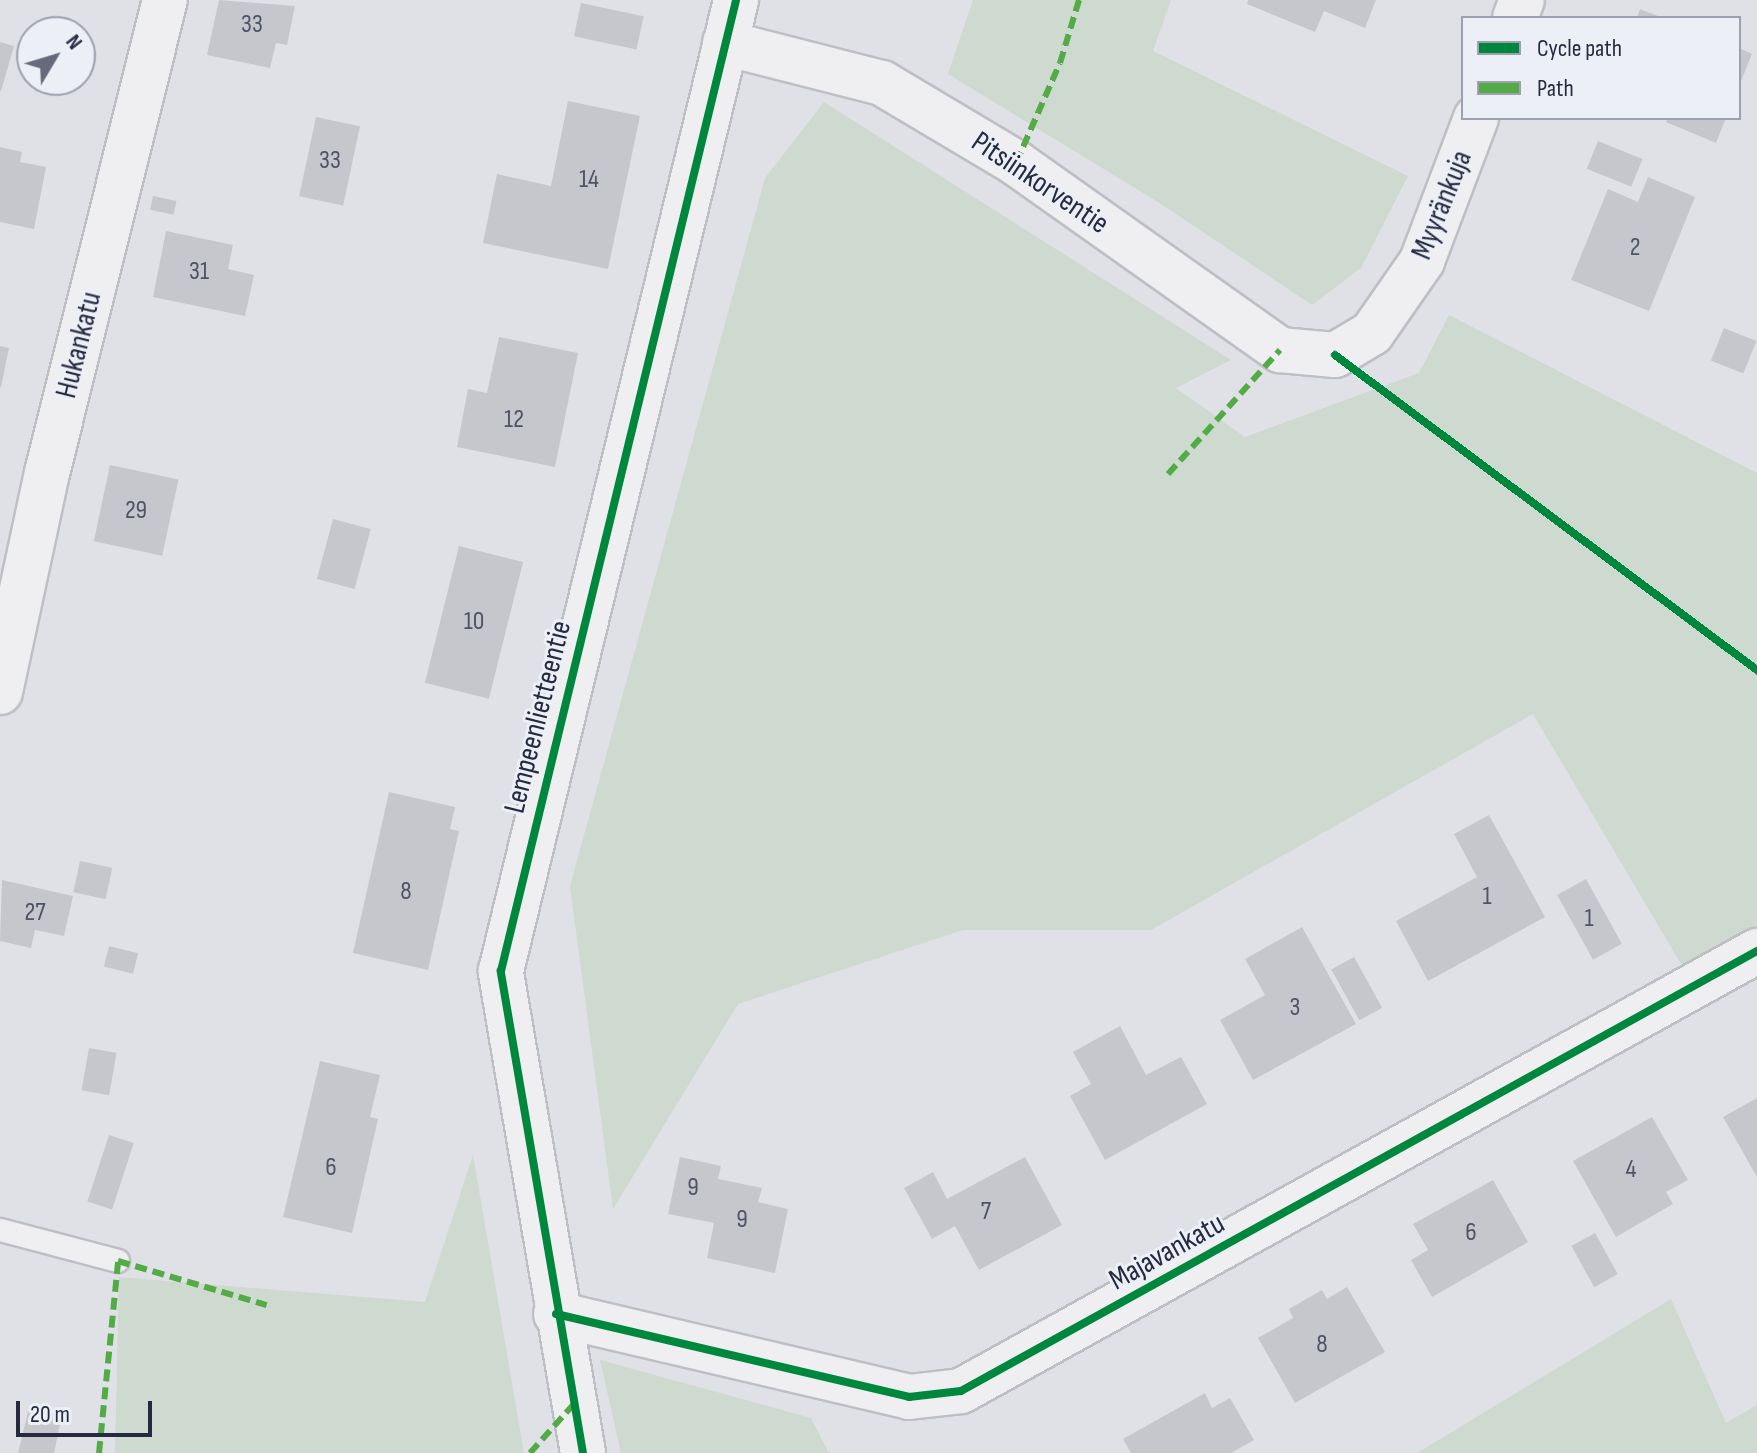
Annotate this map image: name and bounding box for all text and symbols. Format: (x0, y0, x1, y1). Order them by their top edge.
house number: 33 (241, 9, 263, 41)
north arrow (16, 16, 96, 96)
legend (1461, 16, 1741, 120)
text: N (59, 29, 88, 55)
text: Cycle path (1537, 34, 1622, 63)
text: Path (1537, 74, 1574, 103)
street label: Pitsiinkorventie (965, 124, 1115, 242)
house number: 33 (319, 145, 341, 177)
street label: Myyränkuja (1404, 145, 1480, 265)
house number: 14 (579, 164, 599, 196)
house number: 2 (1630, 232, 1640, 264)
house number: 31 (189, 256, 209, 288)
street label: Hukankatu (48, 288, 110, 402)
house number: 12 (504, 404, 524, 436)
house number: 29 (125, 495, 147, 527)
house number: 10 (464, 606, 484, 638)
street label: Lempeenlietteentie (497, 617, 579, 817)
house number: 8 (400, 876, 412, 908)
house number: 1 (1482, 881, 1492, 913)
house number: 27 (24, 897, 46, 929)
house number: 1 (1584, 903, 1594, 935)
house number: 3 (1290, 992, 1300, 1024)
house number: 6 (325, 1152, 337, 1184)
house number: 4 (1626, 1154, 1636, 1186)
house number: 9 (687, 1172, 699, 1204)
house number: 7 (981, 1196, 991, 1228)
house number: 9 (736, 1204, 748, 1236)
street label: Majavankatu (1103, 1206, 1231, 1298)
house number: 6 (1465, 1217, 1477, 1249)
house number: 8 (1316, 1329, 1328, 1361)
scale bar (20, 1385, 156, 1435)
text: 20 m (30, 1400, 70, 1429)

